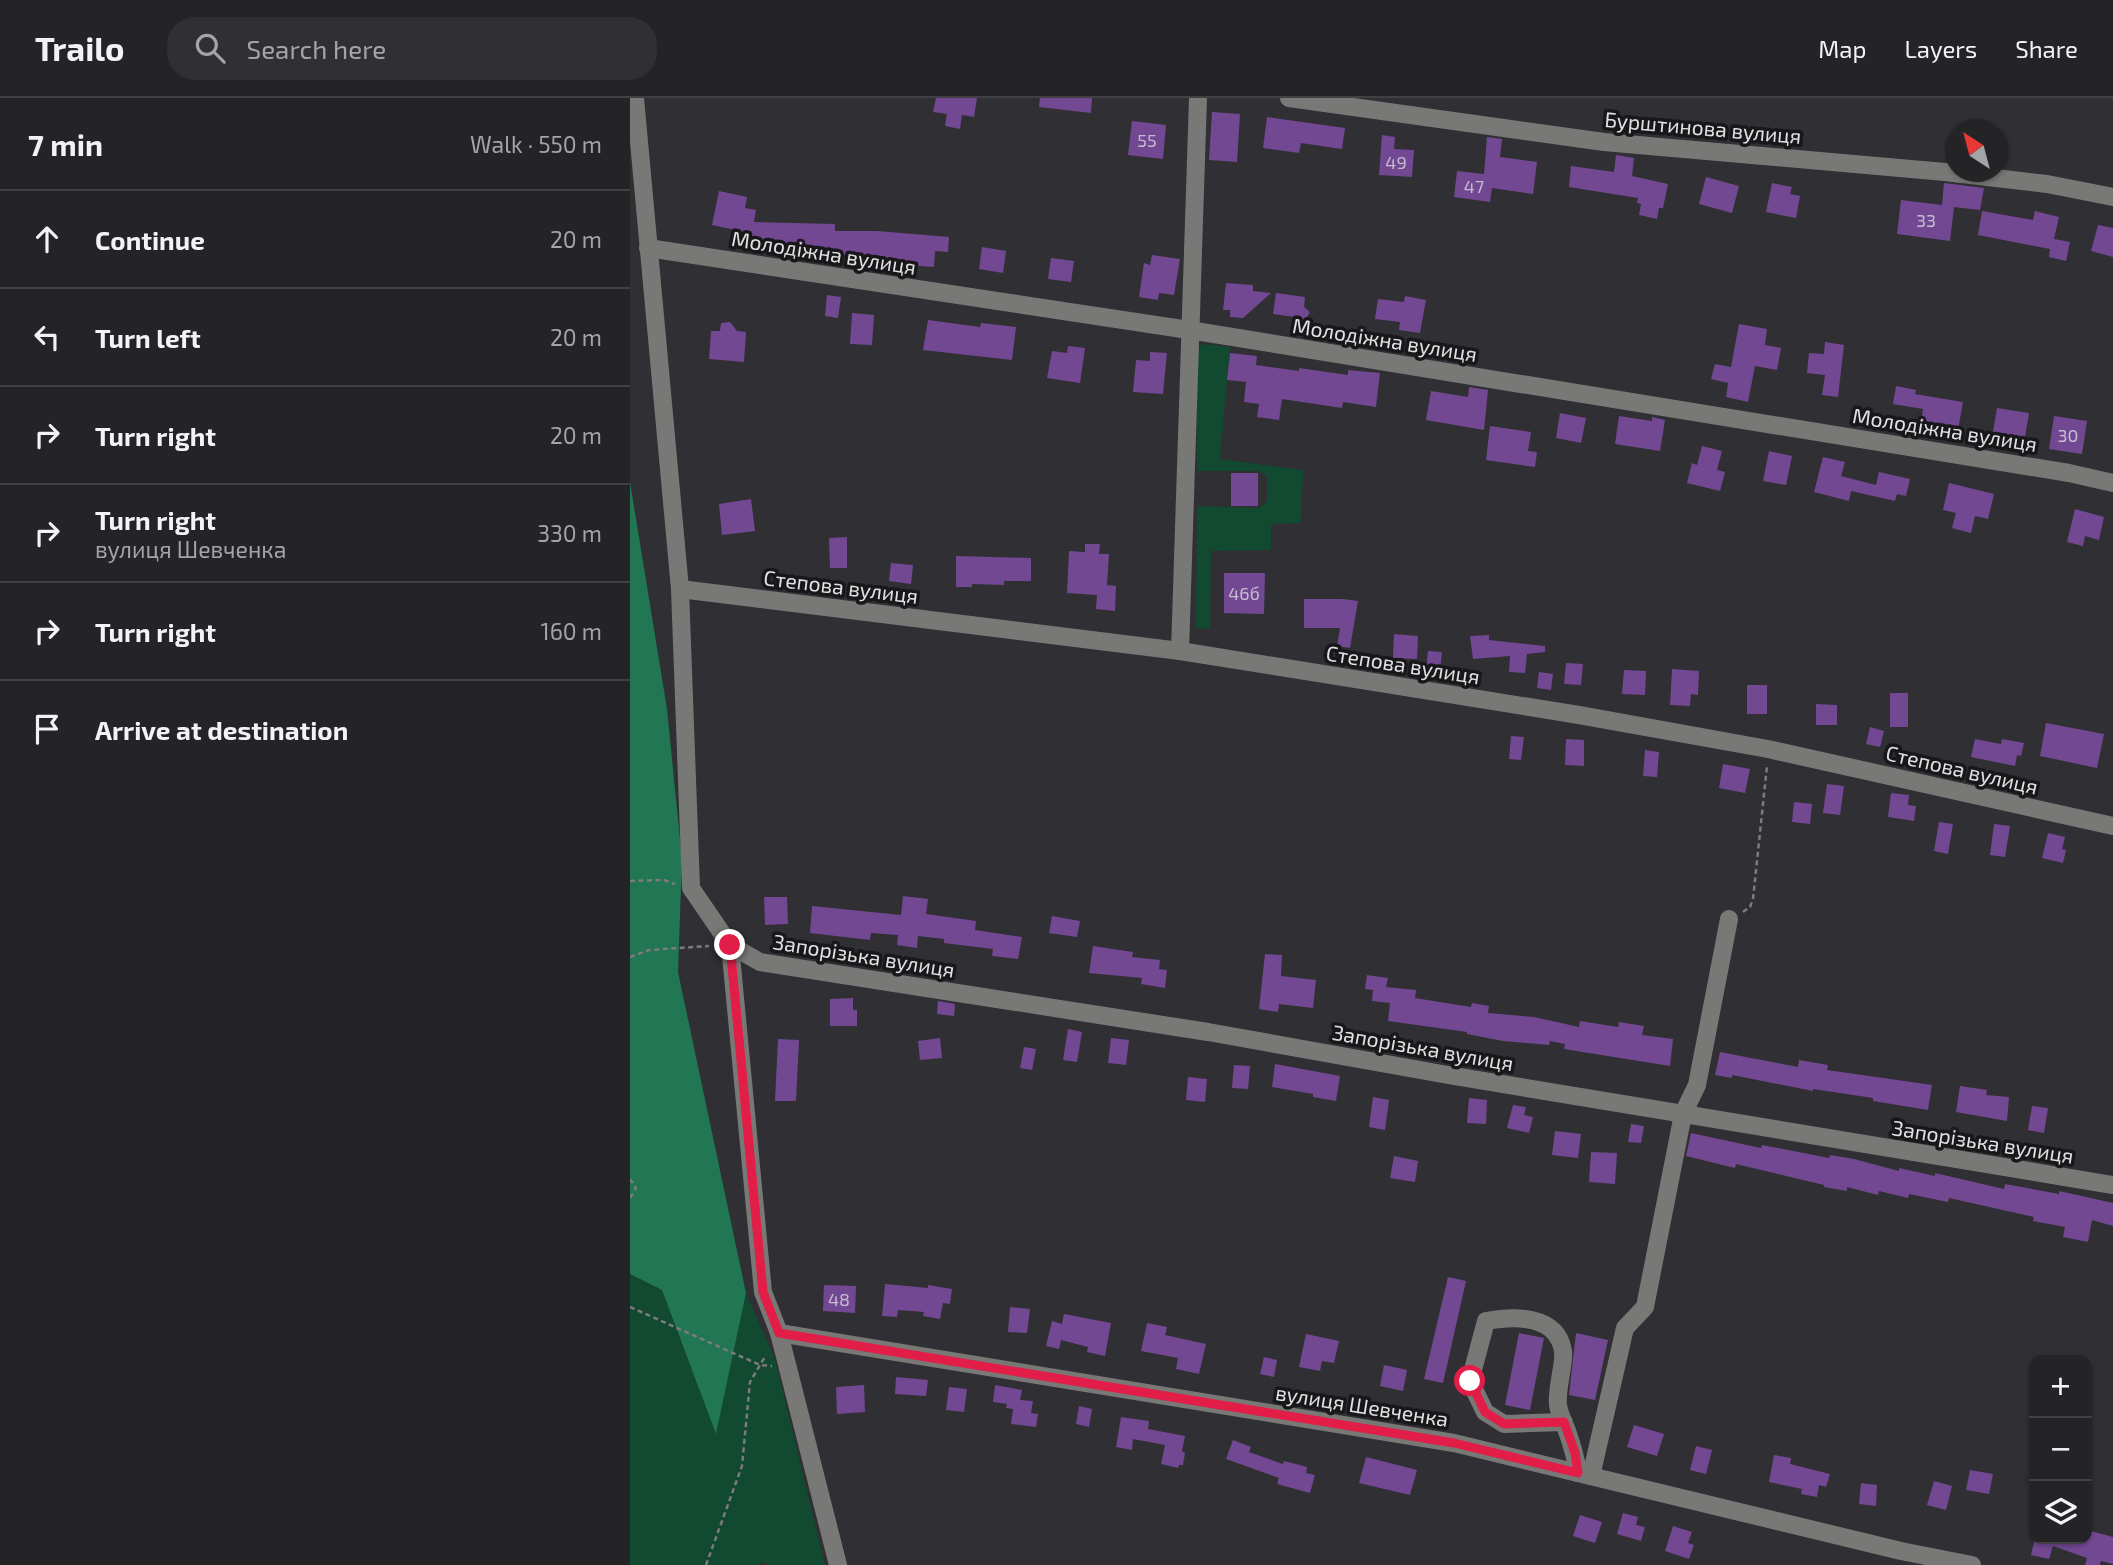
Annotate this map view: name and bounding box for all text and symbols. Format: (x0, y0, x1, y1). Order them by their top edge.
search box (167, 17, 657, 80)
text: Trailo (35, 28, 125, 68)
icon: search (191, 29, 229, 67)
text: Search here (247, 33, 386, 64)
text: Map (1818, 34, 1866, 63)
text: Layers (1904, 34, 1977, 63)
text: Share (2015, 34, 2078, 63)
street label: Бурштинова вулиця (1603, 106, 1802, 149)
north arrow (1945, 119, 2008, 182)
text: 7 min (28, 126, 103, 162)
house number: 55 (1137, 129, 1157, 151)
text: Walk · 550 m (470, 130, 602, 158)
house number: 49 (1385, 151, 1407, 173)
house number: 47 (1464, 175, 1484, 197)
house number: 33 (1916, 209, 1936, 231)
icon: ahead (28, 220, 66, 258)
text: Continue (95, 224, 205, 255)
text: 20 m (550, 225, 602, 253)
street label: Молодіжна вулиця (730, 225, 918, 280)
street label: Молодіжна вулиця (1291, 312, 1479, 367)
icon: left (28, 318, 66, 356)
text: Turn left (95, 322, 201, 353)
text: 20 m (550, 323, 602, 351)
street label: Молодіжна вулиця (1851, 402, 2039, 457)
icon: right (28, 416, 66, 454)
text: Turn right (95, 420, 216, 451)
text: 20 m (550, 421, 602, 449)
house number: 30 (2058, 424, 2078, 446)
text: Turn right (95, 504, 216, 535)
icon: right (28, 514, 66, 552)
text: 330 m (537, 519, 602, 547)
text: вулиця Шевченка (95, 535, 286, 563)
street label: Степова вулиця (762, 564, 920, 609)
house number: 46б (1228, 582, 1260, 604)
icon: right (28, 612, 66, 650)
text: Turn right (95, 616, 216, 647)
text: 160 m (541, 617, 602, 645)
street label: Степова вулиця (1324, 639, 1482, 689)
icon: arrive (28, 710, 66, 748)
text: Arrive at destination (95, 714, 348, 745)
street label: Степова вулиця (1883, 739, 2041, 800)
street label: Запорізька вулиця (771, 928, 957, 983)
route end (714, 929, 745, 960)
street label: Запорізька вулиця (1330, 1019, 1516, 1076)
street label: Запорізька вулиця (1890, 1114, 2076, 1169)
house number: 48 (828, 1288, 850, 1310)
map controls (2029, 1355, 2092, 1544)
button: + (2029, 1355, 2092, 1418)
route start (1454, 1365, 1485, 1396)
street label: вулиця Шевченка (1274, 1379, 1450, 1432)
button: − (2029, 1418, 2092, 1481)
button: layers (2029, 1481, 2092, 1544)

